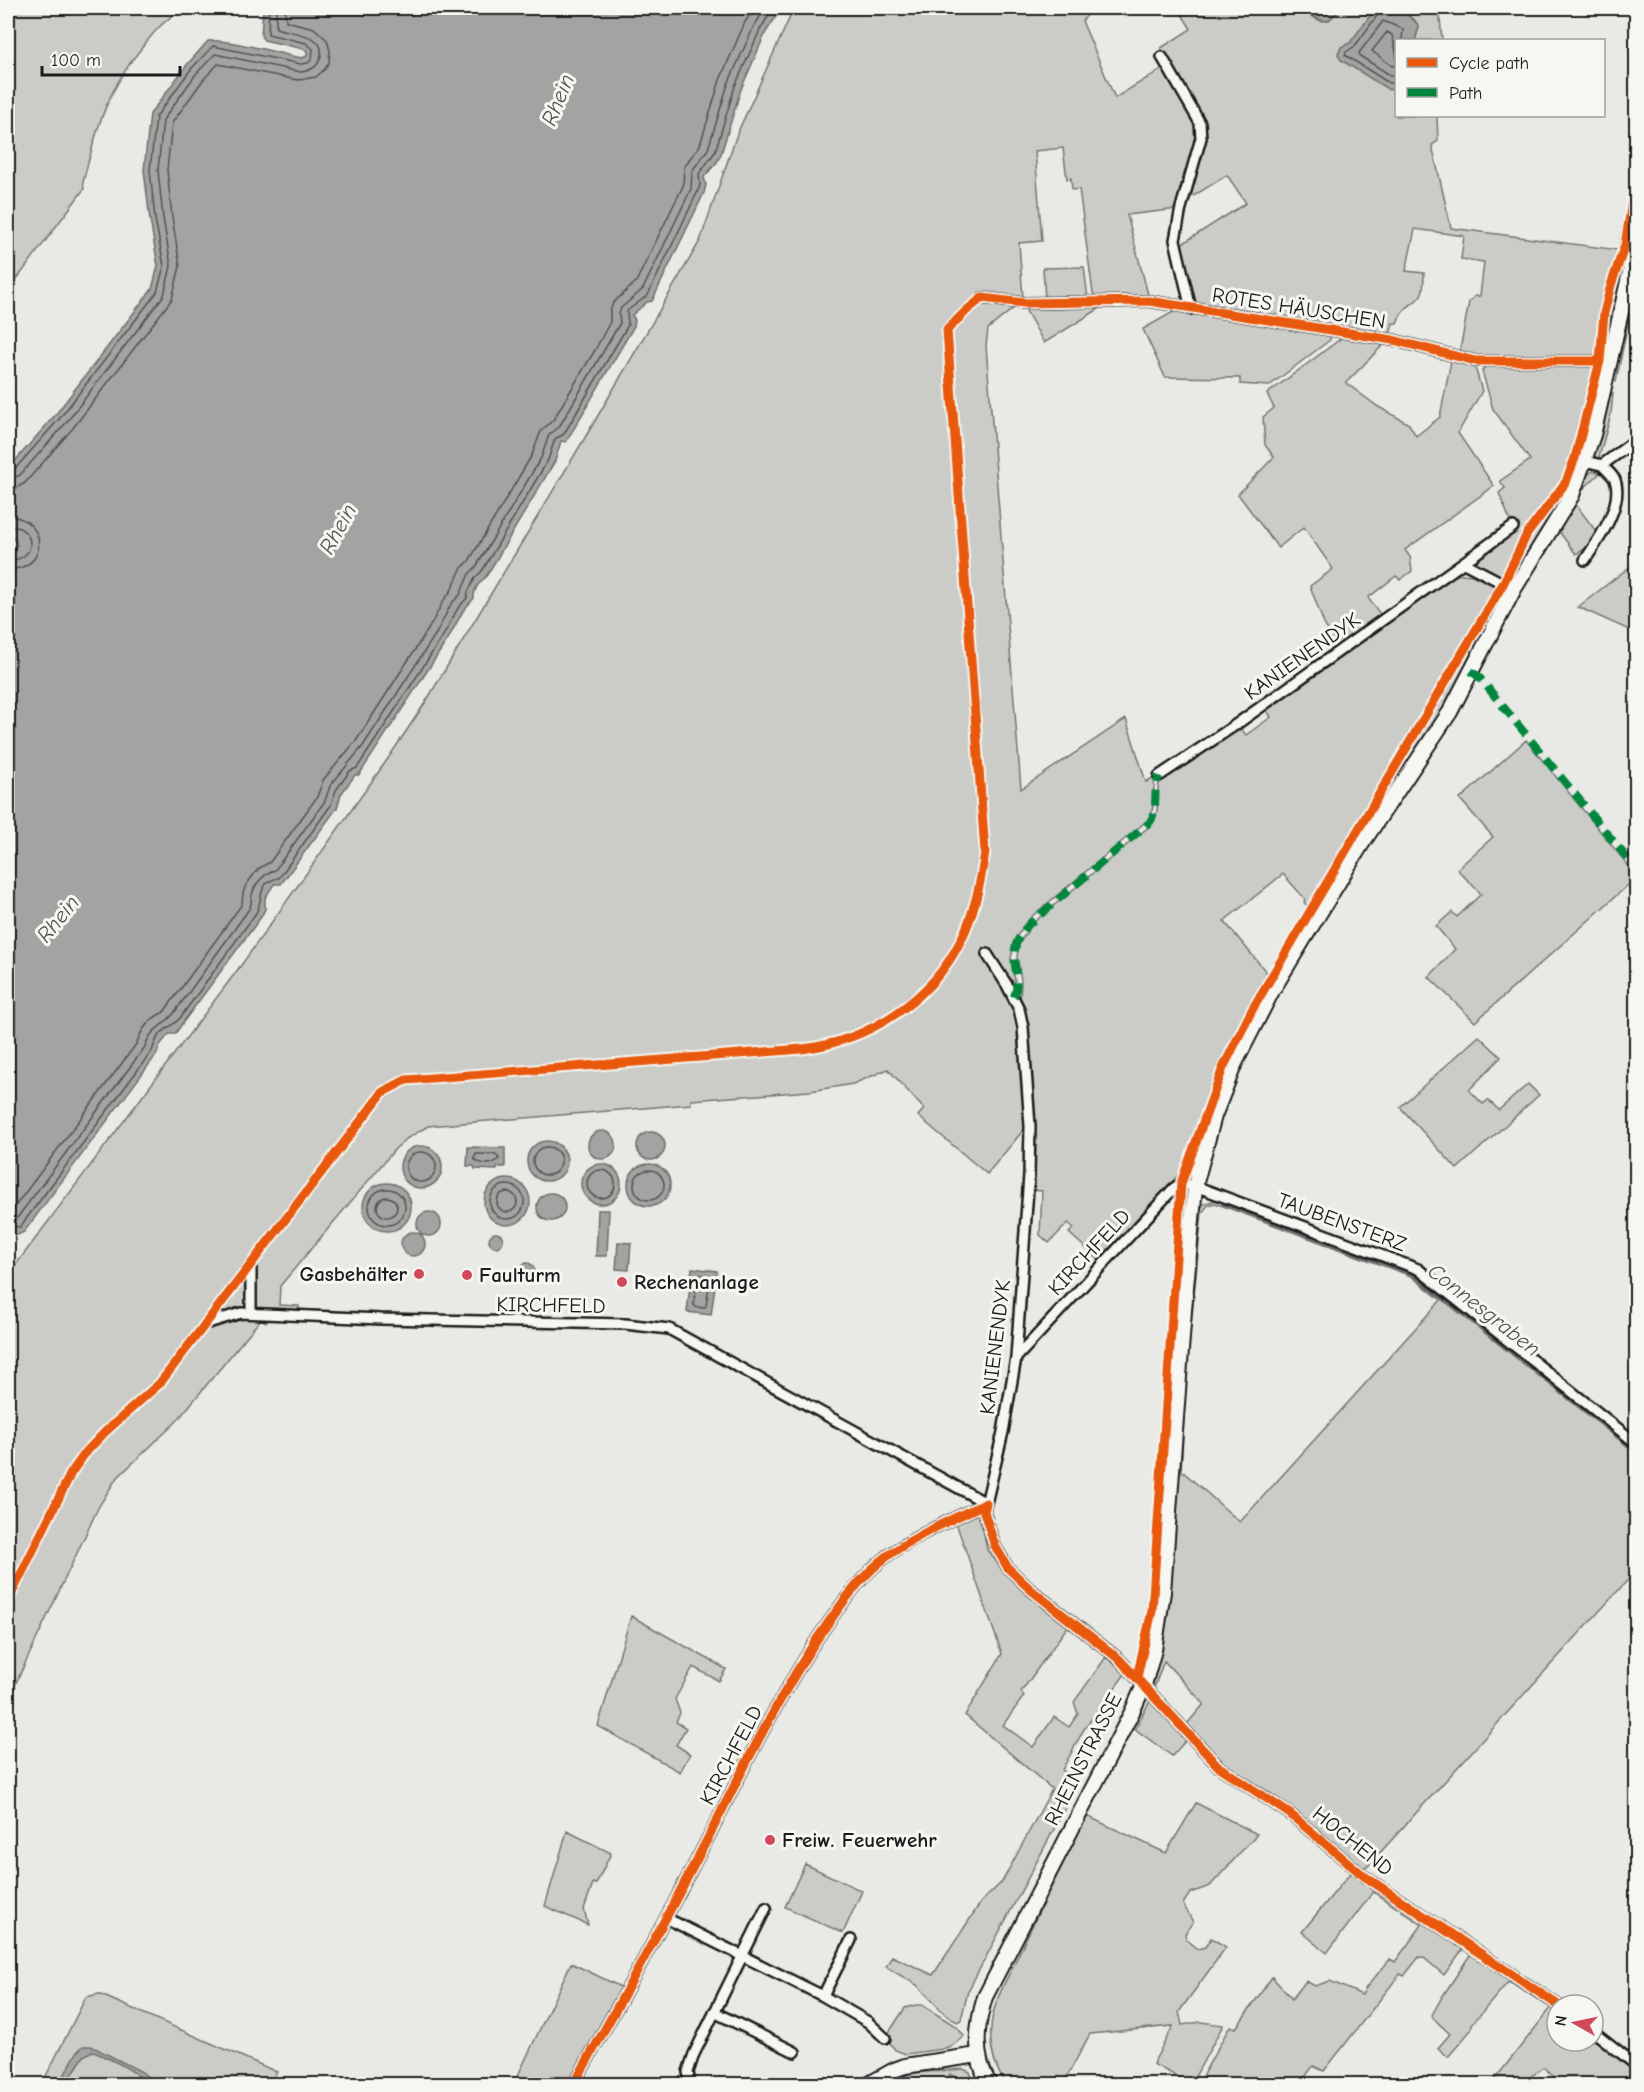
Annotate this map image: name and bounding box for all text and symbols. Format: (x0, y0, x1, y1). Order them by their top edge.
scale bar (42, 39, 180, 77)
legend (1395, 39, 1605, 117)
text: 100 m (51, 50, 101, 71)
text: Cycle path (1449, 53, 1529, 74)
water label: Rhein (536, 70, 580, 130)
text: Path (1449, 83, 1482, 104)
street label: ROTES HÄUSCHEN (1211, 282, 1387, 334)
water label: Rhein (314, 499, 362, 559)
street label: KANIENENDYK (1240, 607, 1365, 705)
water label: Rhein (31, 890, 85, 948)
street label: TAUBENSTERZ (1274, 1188, 1410, 1256)
street label: KIRCHFELD (1043, 1204, 1135, 1300)
water label: Connesgraben (1423, 1258, 1545, 1362)
place label: Gasbehälter (299, 1262, 408, 1286)
place label: Faulturm (479, 1263, 561, 1287)
marker: Gasbehälter (412, 1267, 426, 1281)
marker: Faulturm (460, 1268, 474, 1282)
place label: Rechenanlage (634, 1270, 759, 1294)
marker: Rechenanlage (615, 1275, 629, 1289)
street label: KANIENENDYK (975, 1278, 1015, 1416)
street label: KIRCHFELD (496, 1292, 606, 1318)
street label: RHEINSTRASSE (1039, 1689, 1127, 1829)
street label: KIRCHFELD (695, 1701, 767, 1809)
street label: HOCHEND (1308, 1801, 1398, 1881)
place label: Freiw. Feuerwehr (782, 1828, 937, 1852)
marker: Freiw. Feuerwehr (763, 1833, 777, 1847)
north arrow (1545, 1993, 1605, 2053)
text: N (1551, 2014, 1571, 2027)

